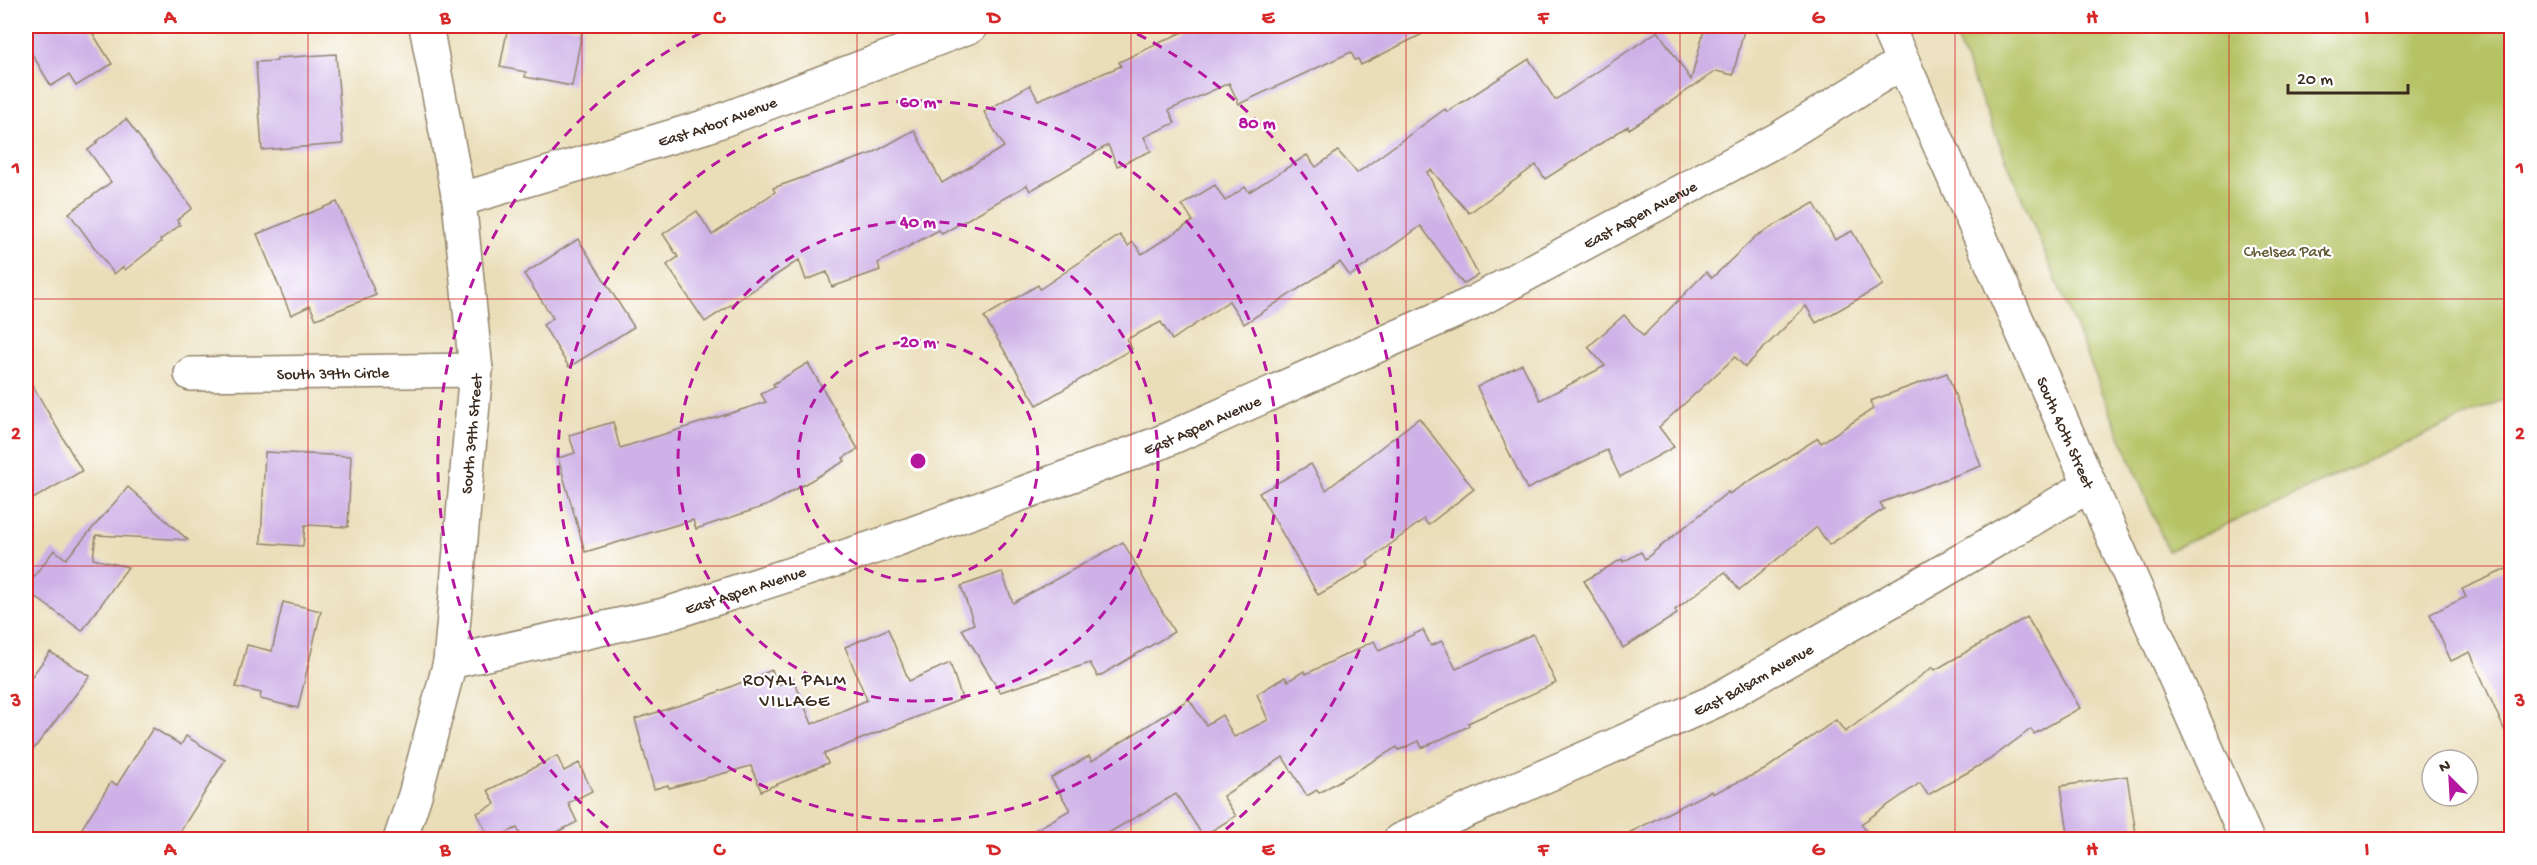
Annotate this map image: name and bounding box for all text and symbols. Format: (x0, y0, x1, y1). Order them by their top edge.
text: A (163, 8, 178, 31)
text: B (439, 8, 451, 31)
text: C (713, 8, 727, 31)
text: D (985, 8, 1001, 31)
text: E (1262, 8, 1276, 31)
text: F (1537, 8, 1550, 31)
text: G (1812, 8, 1826, 31)
text: H (2086, 8, 2098, 31)
text: I (2365, 8, 2370, 31)
scale bar (2288, 57, 2408, 95)
text: 20 m (2297, 70, 2333, 91)
text: 60 m (900, 93, 936, 114)
street label: East Arbor Avenue (656, 94, 781, 153)
text: 80 m (1238, 114, 1276, 135)
text: 1 (11, 158, 20, 181)
text: 1 (2515, 158, 2524, 181)
street label: East Aspen Avenue (1581, 178, 1702, 255)
text: 40 m (899, 213, 936, 234)
park label: Chelsea Park (2244, 244, 2332, 263)
text: 20 m (900, 333, 936, 354)
street label: South 39th Circle (277, 365, 390, 386)
street label: South 39th Street (459, 372, 489, 495)
street label: South 40th Street (2030, 375, 2097, 494)
street label: East Aspen Avenue (1142, 393, 1265, 461)
text: 2 (11, 424, 21, 447)
text: 2 (2515, 424, 2525, 447)
centre of rings (908, 451, 928, 471)
street label: East Aspen Avenue (683, 564, 809, 621)
street label: East Balsam Avenue (1691, 641, 1818, 722)
district label: ROYAL PALM VILLAGE (743, 671, 847, 713)
text: 3 (10, 691, 21, 714)
text: 3 (2514, 691, 2525, 714)
north arrow (2420, 748, 2480, 808)
text: N (2437, 756, 2454, 778)
text: A (163, 840, 178, 863)
text: B (439, 840, 451, 863)
text: C (713, 840, 727, 863)
text: D (985, 840, 1001, 863)
text: E (1262, 840, 1276, 863)
text: F (1537, 840, 1550, 863)
text: G (1812, 840, 1826, 863)
text: H (2086, 840, 2098, 863)
text: I (2365, 840, 2370, 863)

